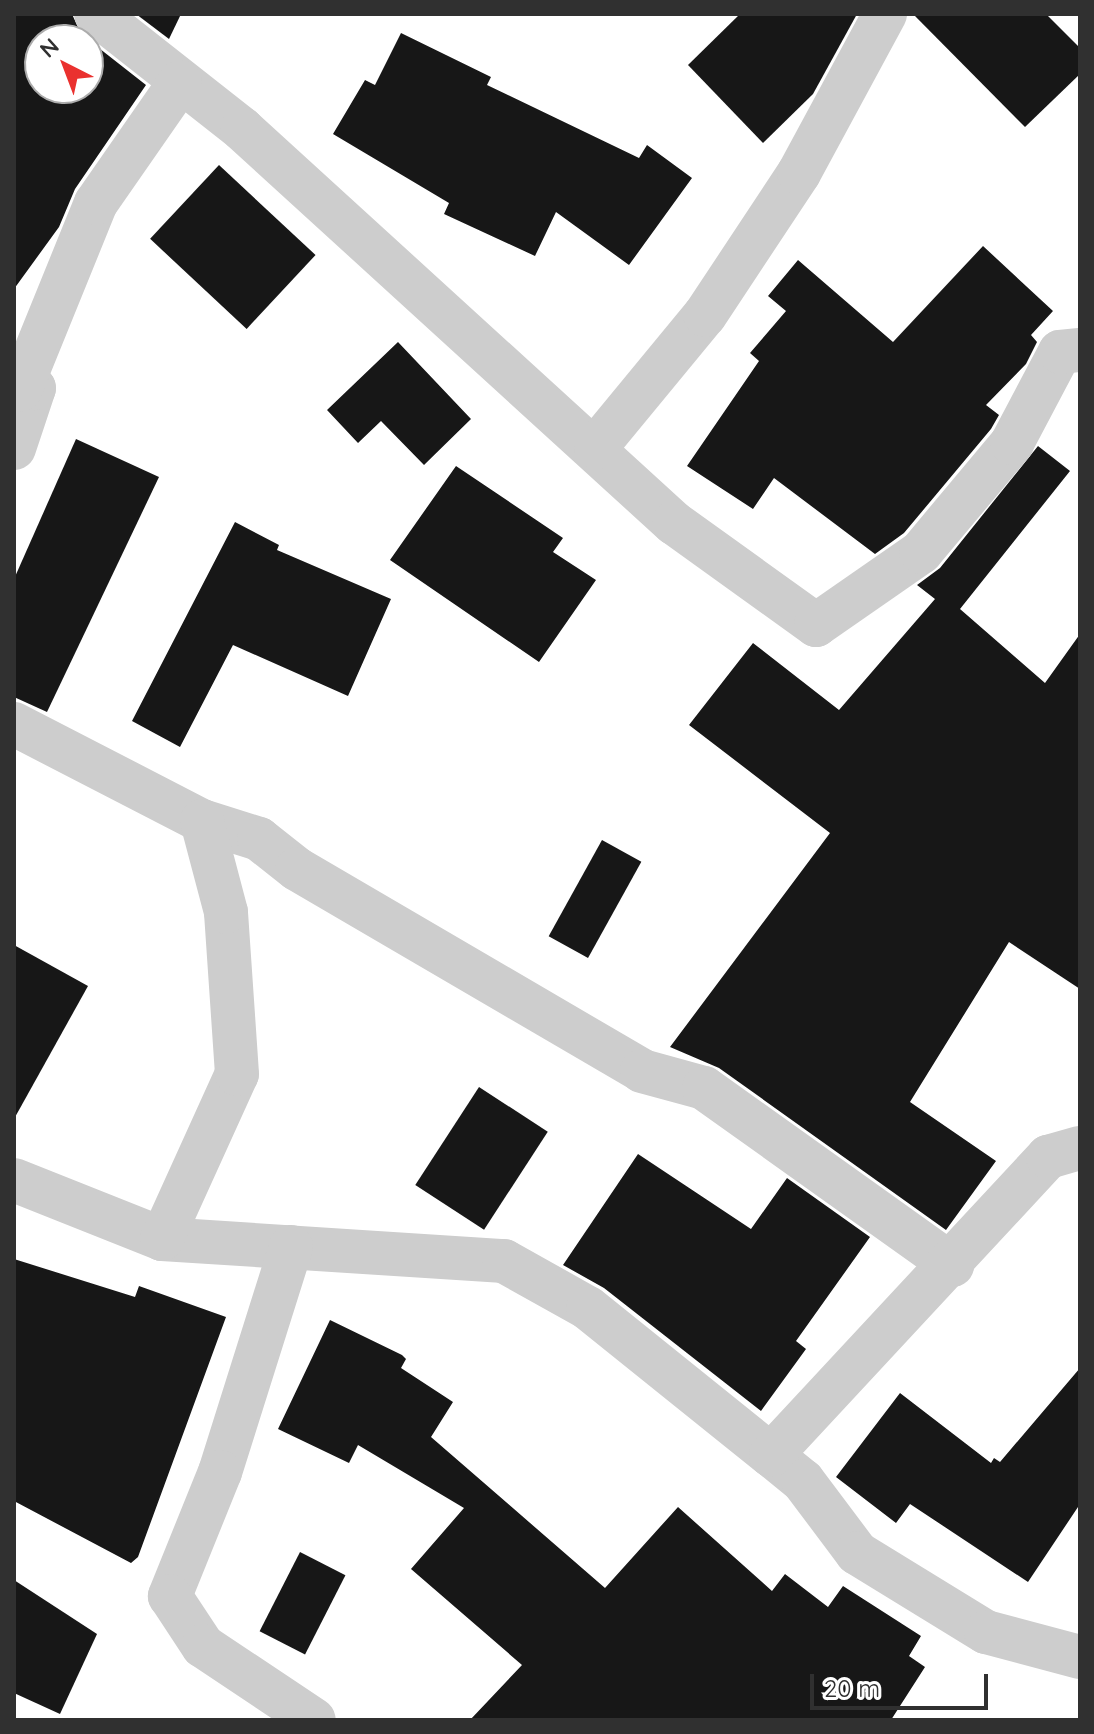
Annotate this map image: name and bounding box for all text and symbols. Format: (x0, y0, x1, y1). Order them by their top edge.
north arrow (24, 24, 104, 104)
text: N (34, 32, 65, 63)
scale bar (814, 1658, 992, 1708)
text: 20 m (824, 1673, 880, 1703)

